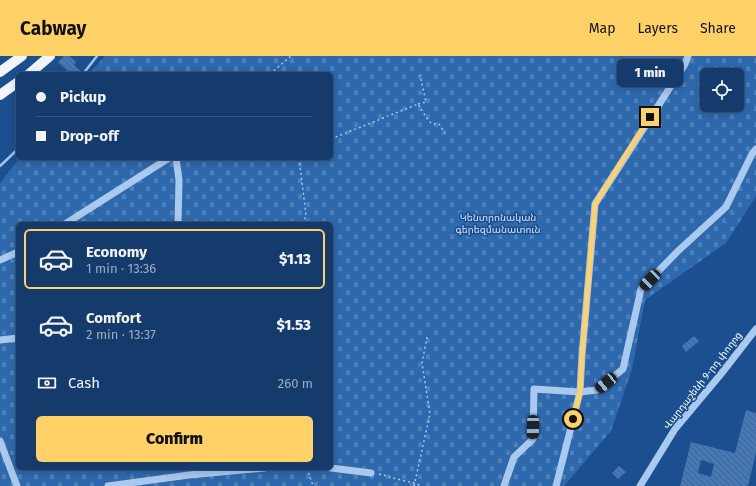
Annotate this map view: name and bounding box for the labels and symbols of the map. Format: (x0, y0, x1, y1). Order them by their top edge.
callout: 1 min (617, 59, 683, 87)
route end (641, 108, 659, 126)
park label: Կենտրոնական գերեզմանատուն (455, 212, 541, 236)
car (637, 267, 663, 293)
street label: Վարդաշենի 9-րդ փողոց (661, 329, 745, 432)
car (593, 371, 619, 395)
route start (564, 410, 582, 428)
car (527, 415, 539, 439)

